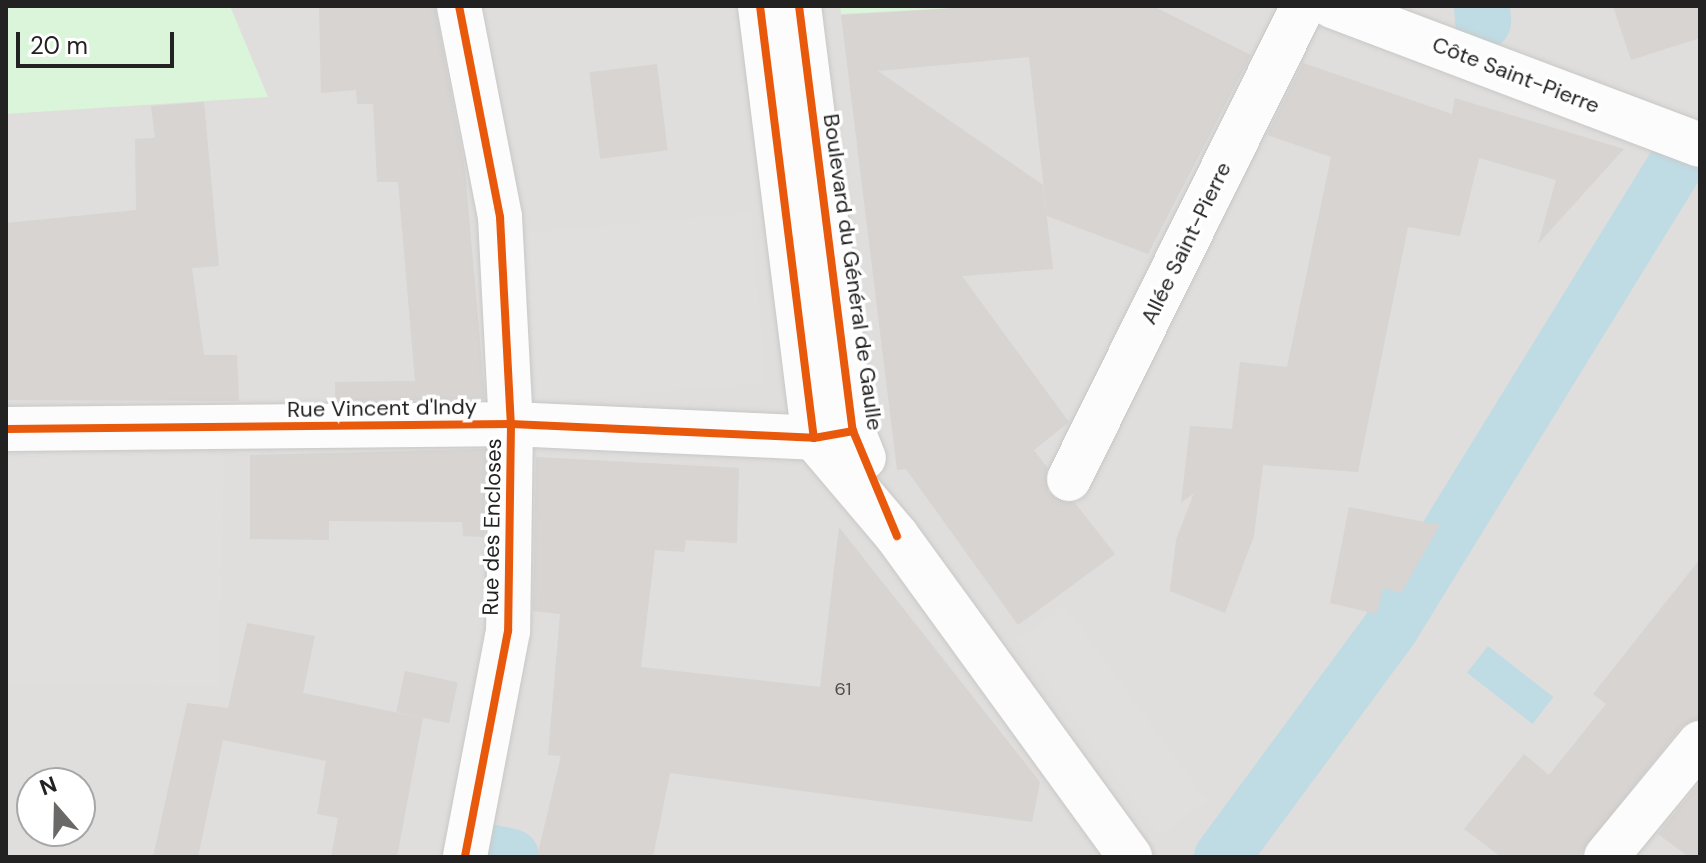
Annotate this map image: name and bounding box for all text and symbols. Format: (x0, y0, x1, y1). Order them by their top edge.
scale bar (20, 16, 178, 66)
text: 20 m (30, 30, 88, 61)
street label: Côte Saint-Pierre (1429, 31, 1603, 119)
street label: Boulevard du Général de Gaulle (818, 112, 888, 432)
street label: Allée Saint-Pierre (1135, 158, 1237, 328)
street label: Rue Vincent d'Indy (287, 393, 477, 423)
street label: Rue des Encloses (477, 438, 507, 616)
house number: 61 (835, 678, 851, 700)
north arrow (16, 767, 96, 847)
text: N (36, 769, 61, 802)

